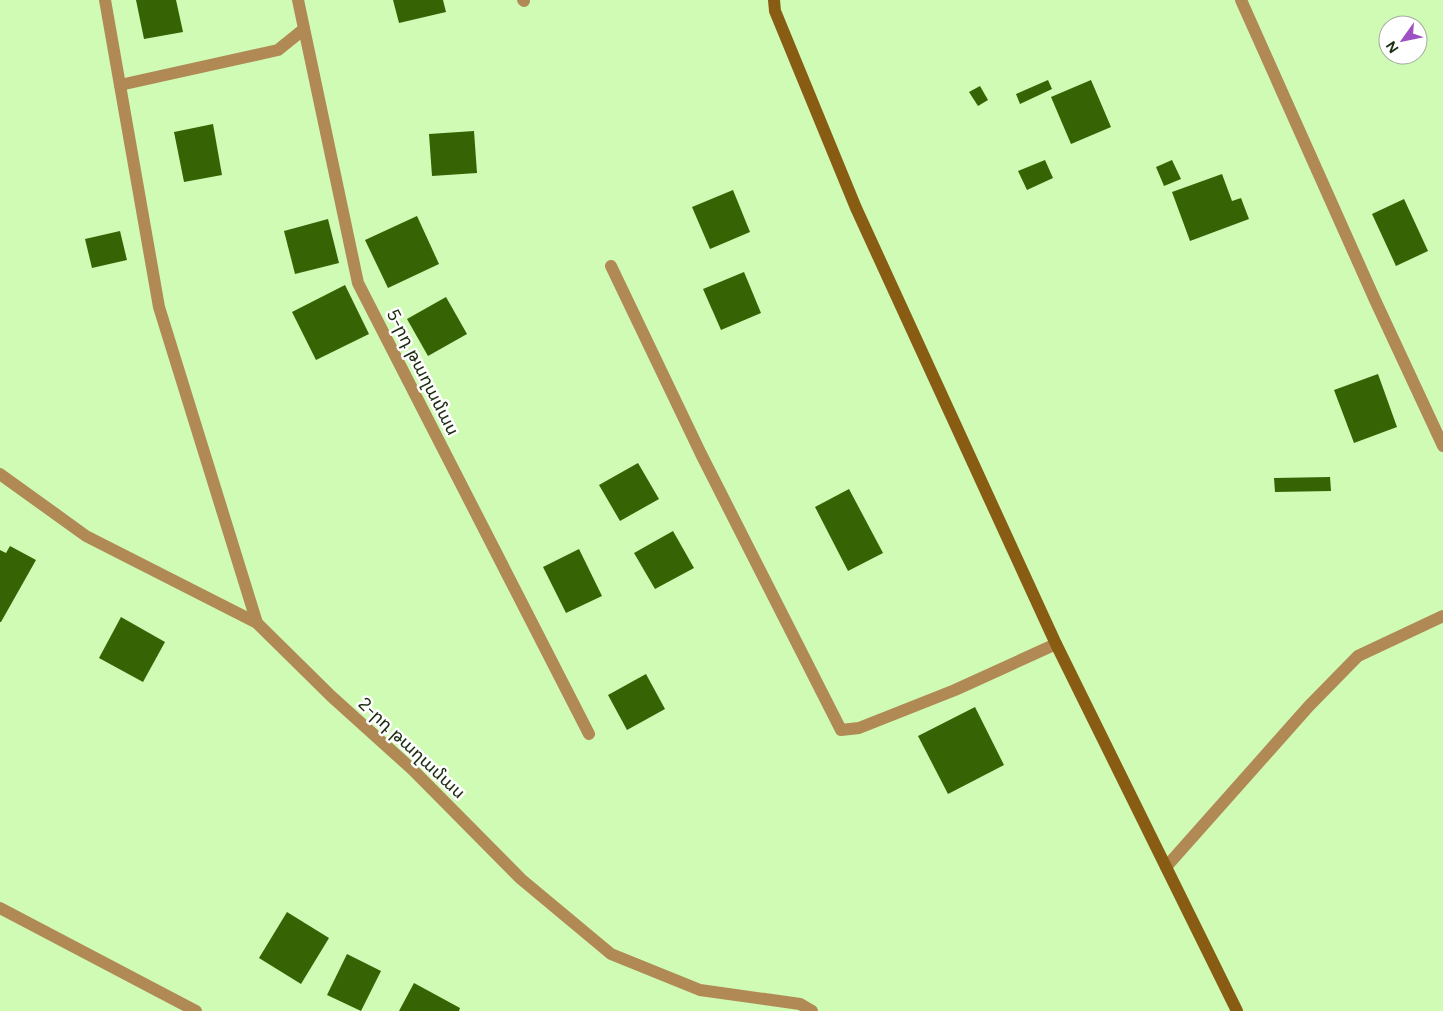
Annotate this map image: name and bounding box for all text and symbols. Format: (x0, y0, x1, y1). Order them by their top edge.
north arrow (1378, 15, 1428, 65)
text: N (1382, 38, 1403, 56)
street label: 5-րդ թաղամաս (382, 305, 464, 439)
street label: 2-րդ թաղամաս (354, 693, 470, 803)

